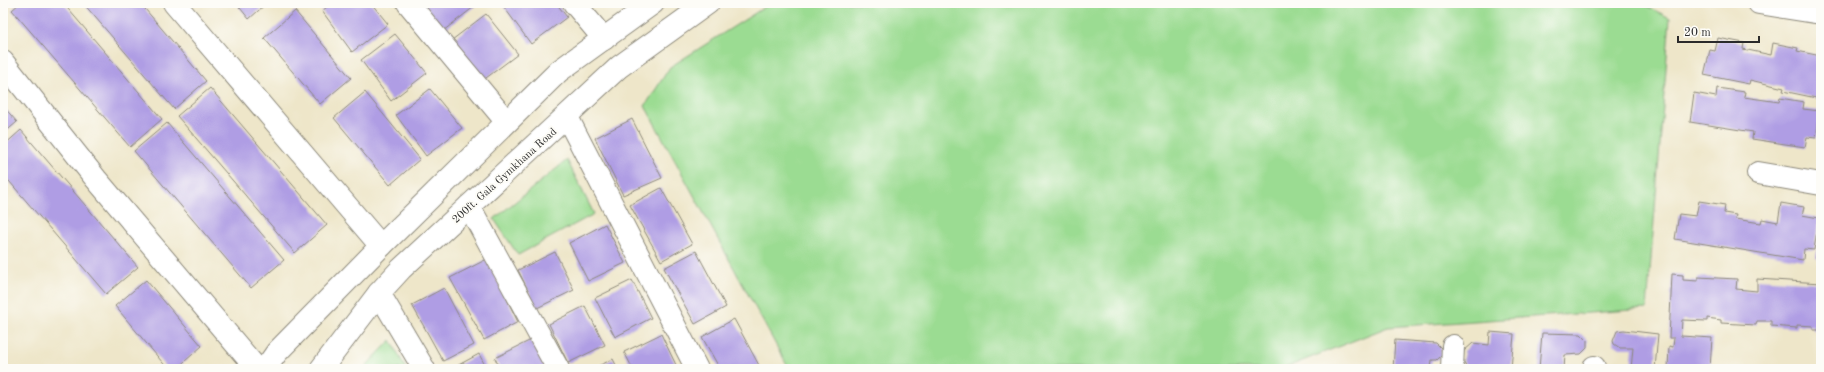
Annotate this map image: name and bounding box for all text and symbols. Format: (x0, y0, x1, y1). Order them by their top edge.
scale bar (1678, 18, 1759, 44)
text: 20 m (1684, 27, 1711, 39)
street label: 200ft. Gala Gymkhana Road (451, 126, 559, 226)

